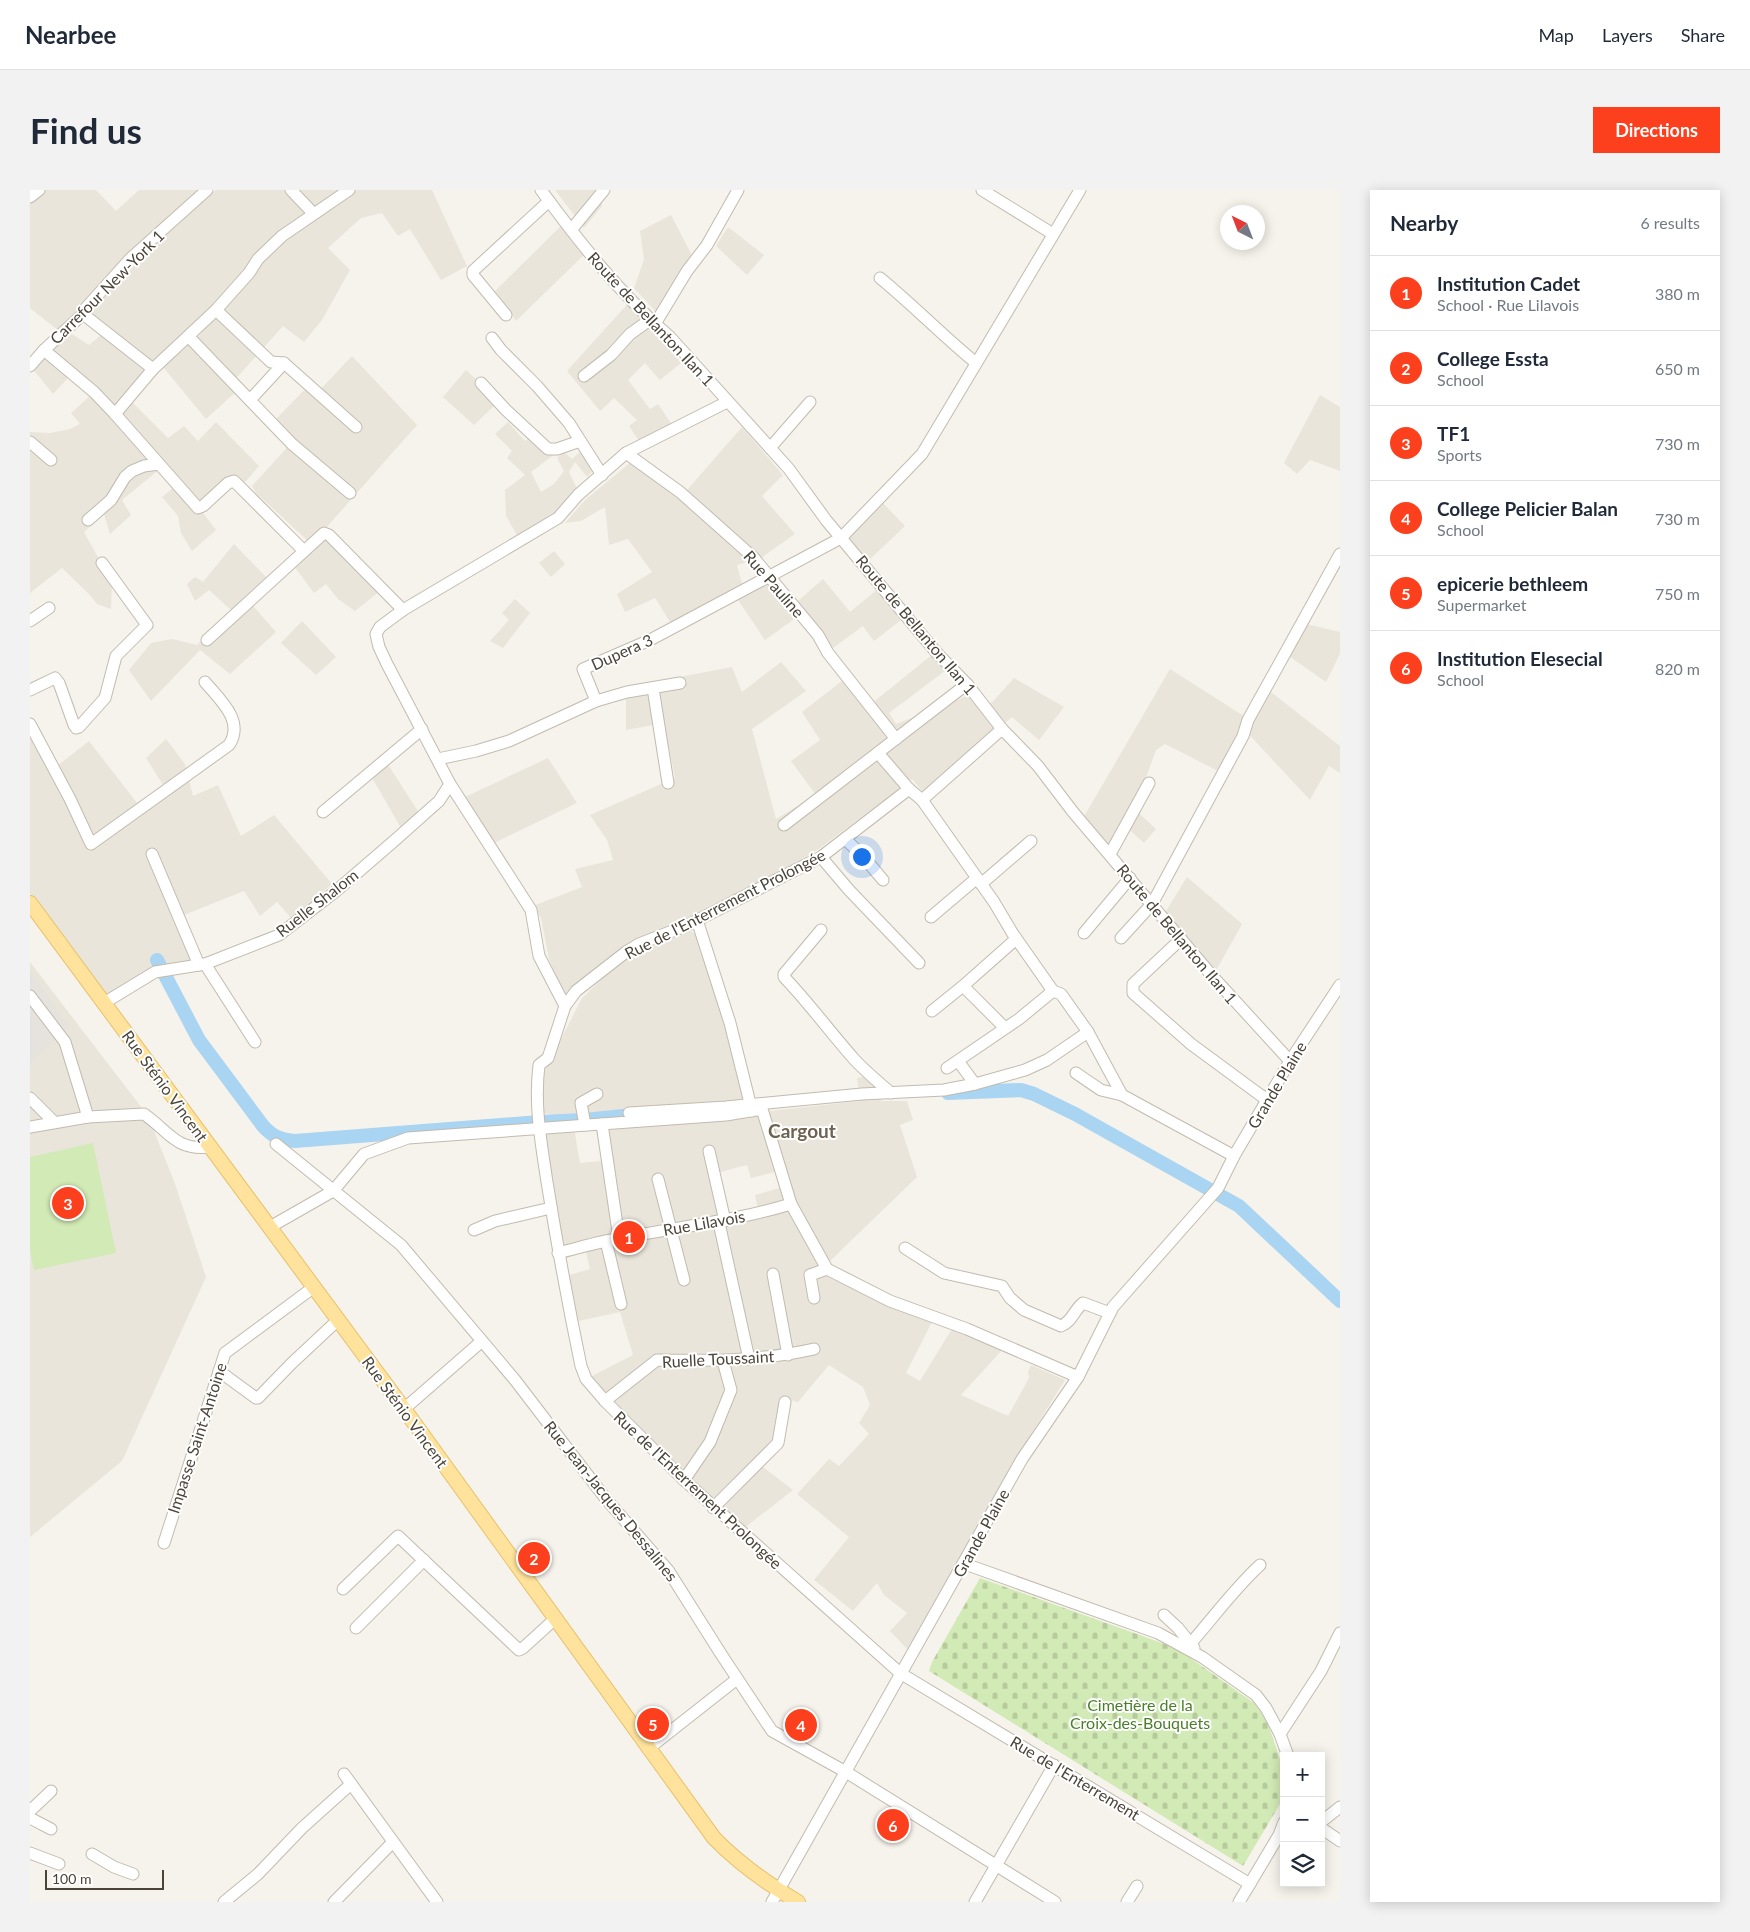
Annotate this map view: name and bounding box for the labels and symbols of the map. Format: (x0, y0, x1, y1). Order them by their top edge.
north arrow (1220, 205, 1265, 250)
street label: Carrefour New-York 1 (46, 226, 168, 348)
street label: Route de Bellanton Ilan 1 (584, 248, 718, 390)
street label: Rue Pauline (740, 546, 809, 621)
street label: Route de Bellanton Ilan 1 (852, 551, 980, 698)
street label: Dupera 3 (588, 630, 656, 674)
your location (849, 844, 875, 870)
street label: Rue de l'Enterrement Prolongée (621, 845, 828, 963)
street label: Route de Bellanton Ilan 1 (1113, 860, 1241, 1007)
street label: Ruelle Shalom (272, 865, 361, 940)
street label: Rue Sténio Vincent (119, 1026, 212, 1145)
street label: Grande Plaine (1243, 1038, 1310, 1132)
district label: Cargout (768, 1119, 836, 1142)
pin: 3 (52, 1184, 84, 1222)
street label: Rue Lilavois (662, 1206, 746, 1239)
pin: 1 (613, 1218, 645, 1256)
street label: Ruelle Toussaint (661, 1346, 775, 1371)
street label: Rue Sténio Vincent (359, 1352, 452, 1471)
street label: Impasse Saint-Antoine (163, 1360, 230, 1516)
street label: Rue de l'Enterrement Prolongée (610, 1407, 786, 1572)
street label: Rue Jean-Jacques Dessalines (541, 1417, 682, 1585)
street label: Grande Plaine (948, 1485, 1013, 1580)
pin: 2 (518, 1539, 550, 1577)
park label: Cimetière de la Croix-des-Bouquets (1070, 1695, 1210, 1732)
pin: 5 (637, 1705, 669, 1743)
pin: 4 (785, 1706, 817, 1744)
street label: Rue de l'Enterrement (1007, 1731, 1144, 1824)
pin: 6 (877, 1806, 909, 1844)
scale bar (45, 1867, 164, 1890)

